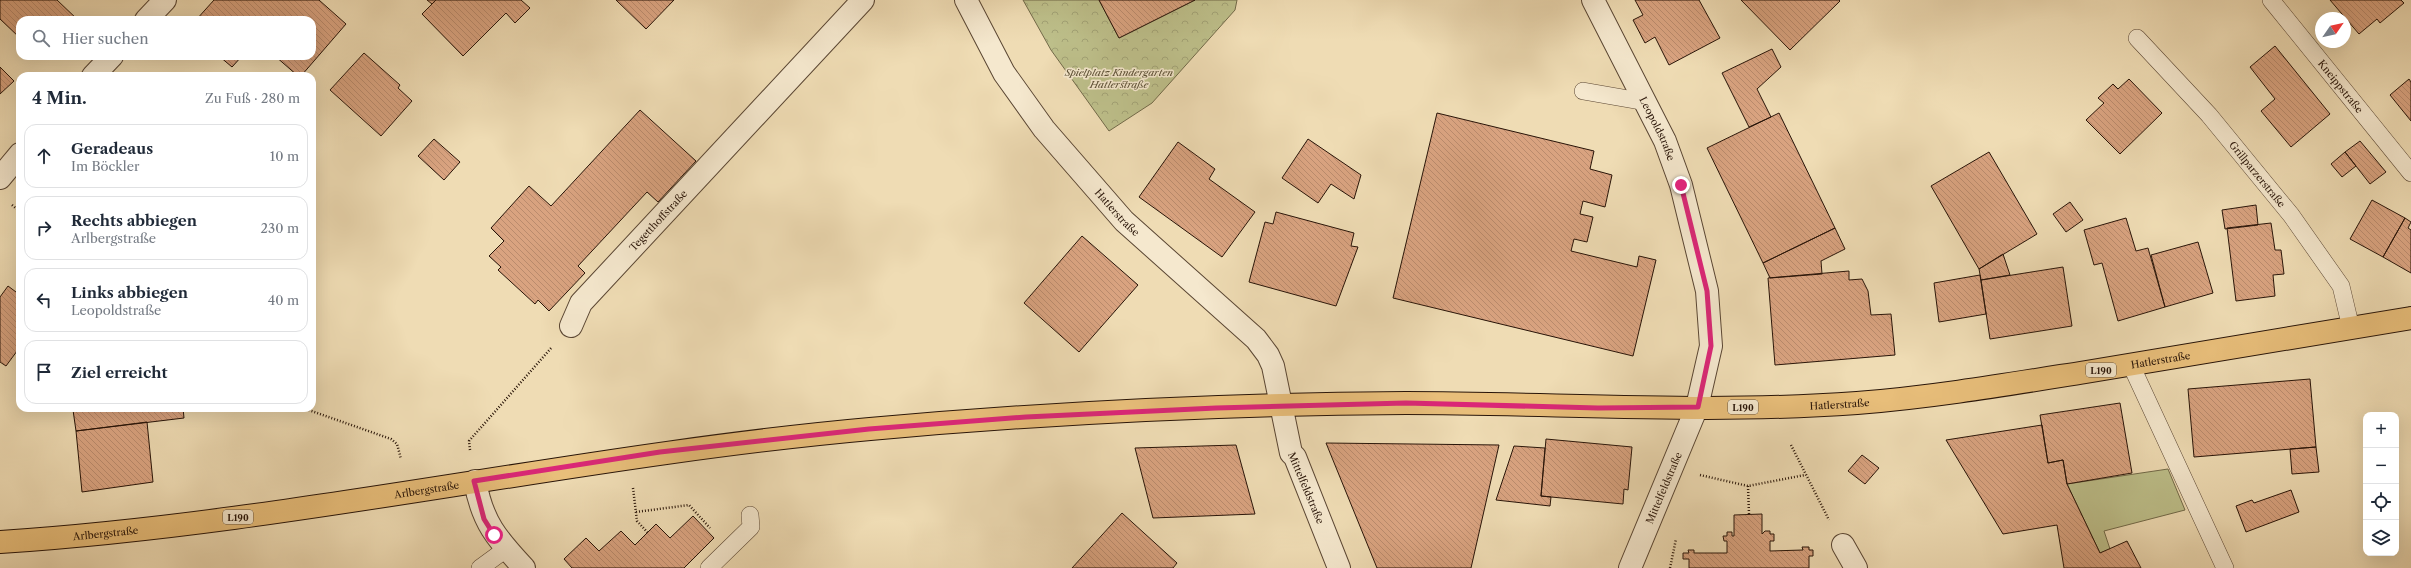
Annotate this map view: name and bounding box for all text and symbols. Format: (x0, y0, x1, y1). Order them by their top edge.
north arrow (2315, 12, 2351, 48)
search box (16, 16, 316, 60)
icon: search (30, 27, 52, 49)
text: Hier suchen (62, 29, 149, 48)
street label: Kneippstraße (2315, 57, 2367, 116)
park label: Spielplatz Kindergarten Hatlerstraße (1064, 66, 1173, 91)
text: 4 Min. (32, 88, 87, 108)
text: Zu Fuß · 280 m (205, 90, 300, 106)
street label: Leopoldstraße (1637, 94, 1678, 163)
street label: Grillparzerstraße (2227, 138, 2289, 210)
text: Geradeaus (71, 139, 153, 158)
icon: ahead (33, 145, 55, 167)
text: 10 m (270, 148, 299, 164)
text: Im Böckler (71, 158, 139, 174)
route end (1672, 176, 1690, 194)
street label: Hatlerstraße (1092, 186, 1143, 239)
street label: Tegetthoffstraße (626, 187, 690, 254)
text: Rechts abbiegen (71, 211, 197, 230)
icon: right (33, 217, 55, 239)
text: 230 m (261, 220, 299, 236)
text: Arlbergstraße (71, 230, 156, 246)
text: Links abbiegen (71, 283, 188, 302)
icon: left (33, 289, 55, 311)
text: 40 m (268, 292, 299, 308)
text: Leopoldstraße (71, 302, 161, 318)
street label: Hatlerstraße (2130, 348, 2192, 371)
icon: arrive (33, 361, 55, 383)
text: Ziel erreicht (71, 363, 167, 382)
road number: L190 (2086, 363, 2116, 377)
street label: Hatlerstraße (1809, 395, 1870, 412)
road number: L190 (1728, 400, 1758, 414)
map controls (2363, 412, 2399, 556)
button: + (2363, 412, 2399, 448)
button: − (2363, 448, 2399, 484)
street label: Mittelfeldstraße (1285, 450, 1327, 526)
street label: Mittelfeldstraße (1643, 450, 1685, 526)
street label: Arlbergstraße (392, 478, 460, 501)
button: locate (2363, 484, 2399, 520)
road number: L190 (223, 510, 253, 524)
button: layers (2363, 520, 2399, 556)
street label: Arlbergstraße (71, 523, 139, 543)
route start (485, 526, 503, 544)

